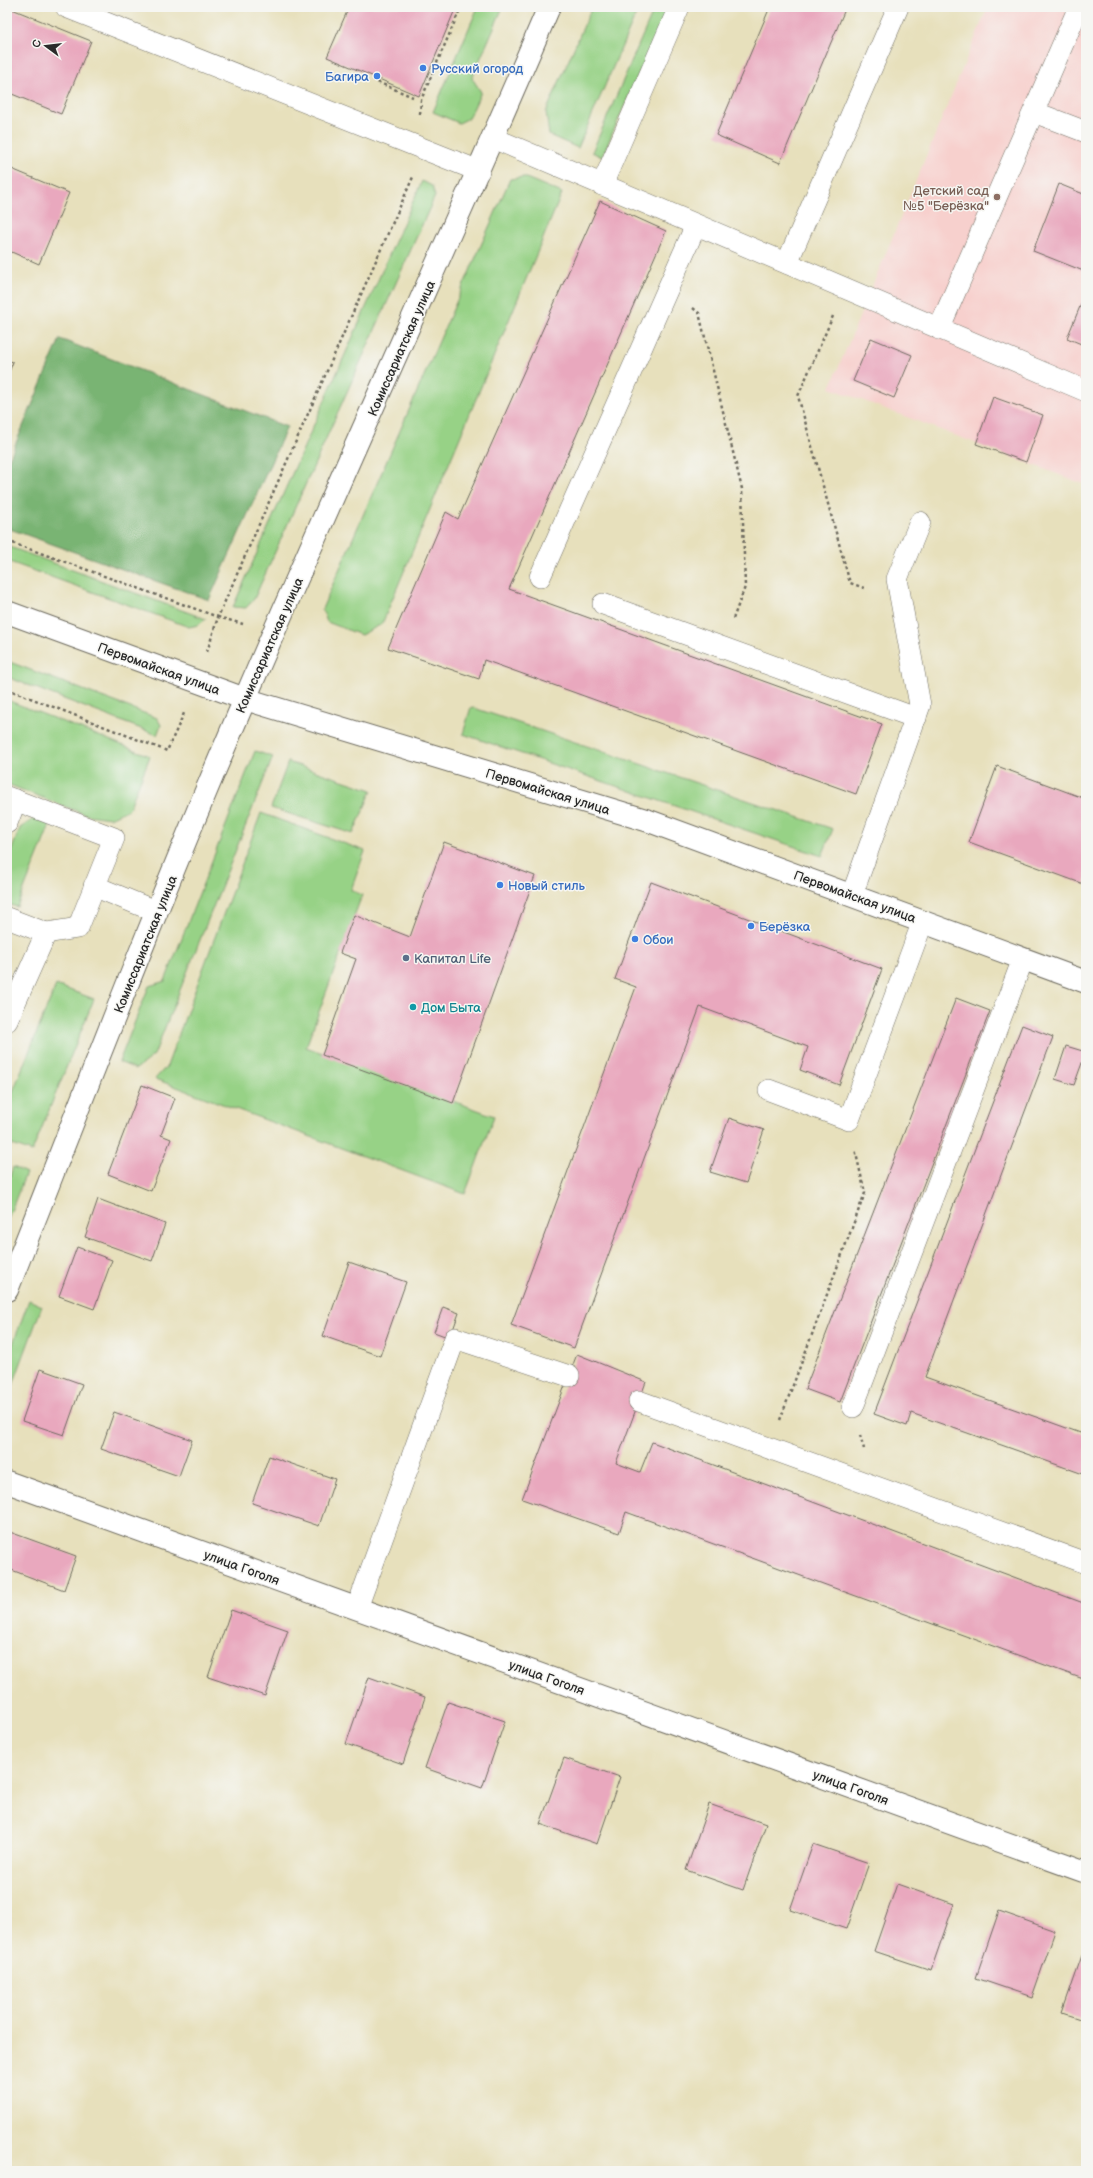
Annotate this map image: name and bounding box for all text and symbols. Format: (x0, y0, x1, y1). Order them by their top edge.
north arrow (26, 26, 66, 66)
text: С (30, 38, 44, 49)
place label: Русский огород (431, 61, 523, 77)
marker: Русский огород (418, 63, 428, 73)
place label: Багира (325, 69, 369, 85)
marker: Багира (372, 71, 382, 81)
place label: Детский сад №5 "Берёзка" (903, 183, 989, 214)
marker: Детский сад №5 "Берёзка" (992, 192, 1002, 202)
street label: Комиссариатская улица (365, 278, 439, 419)
street label: Комиссариатская улица (233, 575, 307, 716)
street label: Первомайская улица (95, 639, 222, 699)
street label: Первомайская улица (484, 765, 612, 819)
street label: Первомайская улица (791, 867, 918, 927)
street label: Комиссариатская улица (111, 873, 181, 1015)
place label: Новый стиль (508, 878, 586, 894)
marker: Новый стиль (495, 880, 505, 890)
place label: Берёзка (759, 919, 811, 935)
marker: Берёзка (746, 921, 756, 931)
place label: Обои (643, 932, 674, 948)
marker: Обои (630, 934, 640, 944)
place label: Капитал Life (414, 951, 491, 967)
marker: Капитал Life (401, 953, 411, 963)
place label: Дом Быта (421, 1000, 481, 1016)
marker: Дом Быта (408, 1002, 418, 1012)
street label: улица Гоголя (202, 1547, 282, 1589)
street label: улица Гоголя (507, 1657, 587, 1699)
street label: улица Гоголя (811, 1767, 891, 1809)

